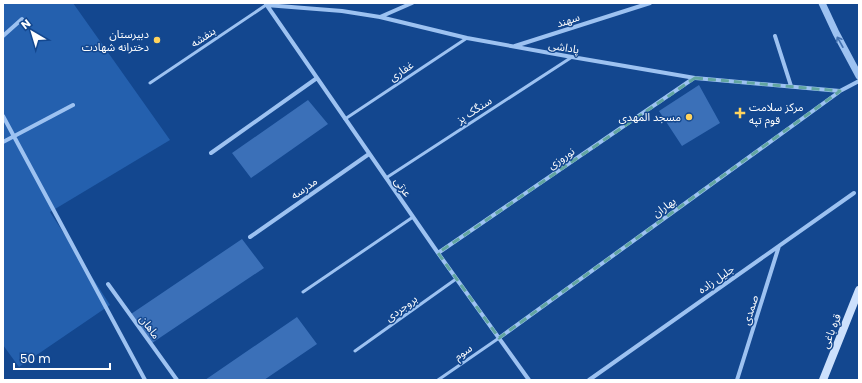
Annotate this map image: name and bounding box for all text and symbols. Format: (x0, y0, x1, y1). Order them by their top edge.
street label: سهند (554, 9, 582, 31)
north arrow (12, 12, 52, 52)
text: N (18, 15, 34, 33)
street label: بنفشه (187, 23, 219, 51)
place label: دبیرستان دخترانه شهادت (82, 26, 149, 55)
marker: دبیرستان دخترانه شهادت (152, 35, 162, 45)
street label: پاداشی (547, 36, 581, 58)
one-way arrow (836, 36, 843, 48)
street label: غفاری (386, 57, 417, 85)
street label: سنگک پز (452, 92, 495, 128)
place label: مرکز سلامت قوم تپه (749, 99, 804, 128)
marker: مرکز سلامت قوم تپه (734, 107, 746, 119)
place label: مسجد المهدی (618, 109, 681, 125)
marker: مسجد المهدی (684, 112, 694, 122)
street label: نوروزی (544, 143, 578, 173)
street label: مدرسه (287, 173, 321, 203)
street label: عزتی (390, 174, 416, 201)
street label: بهاران (649, 193, 679, 221)
street label: جلیل زاده (695, 260, 738, 297)
street label: بروجردی (382, 291, 420, 325)
street label: صمدی (738, 293, 762, 327)
street label: قره باغی (817, 311, 845, 351)
street label: ماهان (136, 312, 164, 342)
street label: سوم (451, 340, 476, 364)
scale bar (14, 345, 110, 371)
text: 50 m (20, 350, 51, 367)

